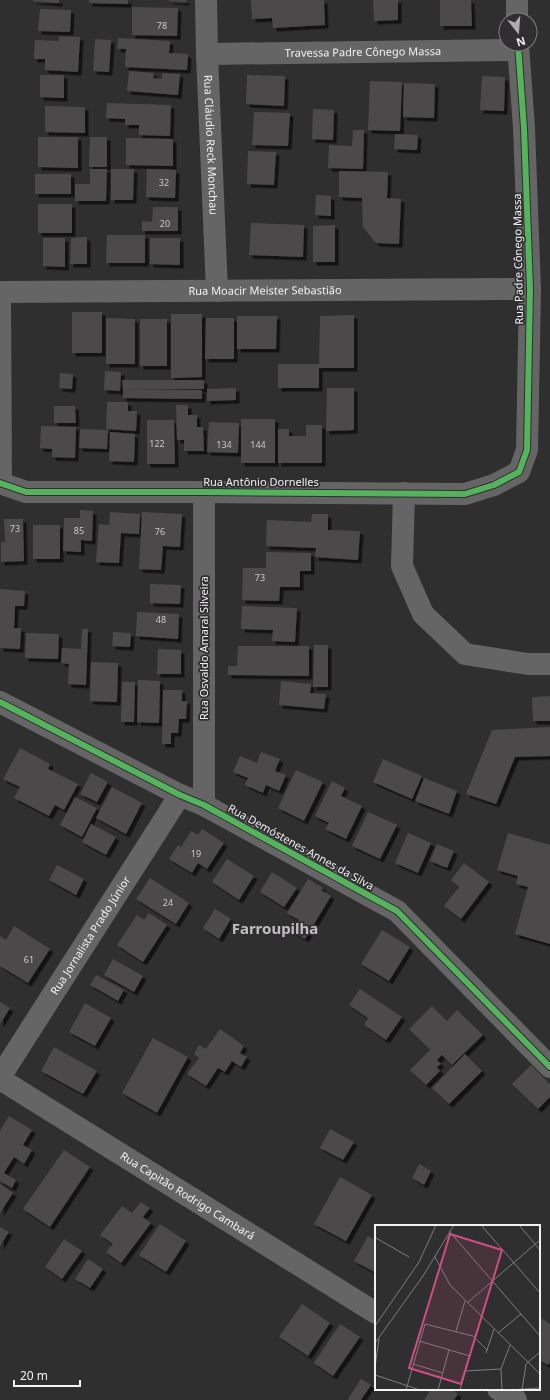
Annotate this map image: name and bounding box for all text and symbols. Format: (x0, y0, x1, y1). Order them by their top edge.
north arrow (498, 12, 538, 52)
house number: 78 (157, 19, 167, 32)
text: N (515, 34, 528, 51)
street label: Travessa Padre Cônego Massa (285, 43, 441, 60)
street label: Rua Cláudio Reck Monchau (201, 75, 222, 215)
house number: 32 (159, 176, 169, 189)
street label: Rua Padre Cônego Massa (509, 193, 526, 325)
house number: 20 (160, 217, 170, 230)
street label: Rua Moacir Meister Sebastião (188, 282, 342, 298)
house number: 122 (149, 437, 165, 450)
house number: 134 (216, 438, 232, 451)
house number: 144 (250, 438, 266, 451)
street label: Rua Antônio Dornelles (203, 474, 319, 489)
house number: 73 (10, 522, 20, 535)
house number: 85 (74, 524, 84, 537)
house number: 76 (155, 525, 165, 538)
house number: 73 (255, 571, 265, 584)
street label: Rua Osvaldo Amaral Silveira (196, 576, 211, 720)
house number: 48 (156, 613, 166, 626)
street label: Rua Demóstenes Annes da Silva (226, 800, 377, 893)
house number: 19 (191, 847, 201, 860)
street label: Rua Jornalista Prado Júnior (47, 873, 134, 997)
house number: 24 (163, 896, 173, 909)
district label: Farroupilha (232, 918, 318, 938)
house number: 61 (24, 953, 34, 966)
street label: Rua Capitão Rodrigo Cambará (118, 1148, 258, 1243)
inset map (375, 1225, 540, 1390)
scale bar (14, 1362, 80, 1388)
text: 20 m (20, 1367, 48, 1384)

